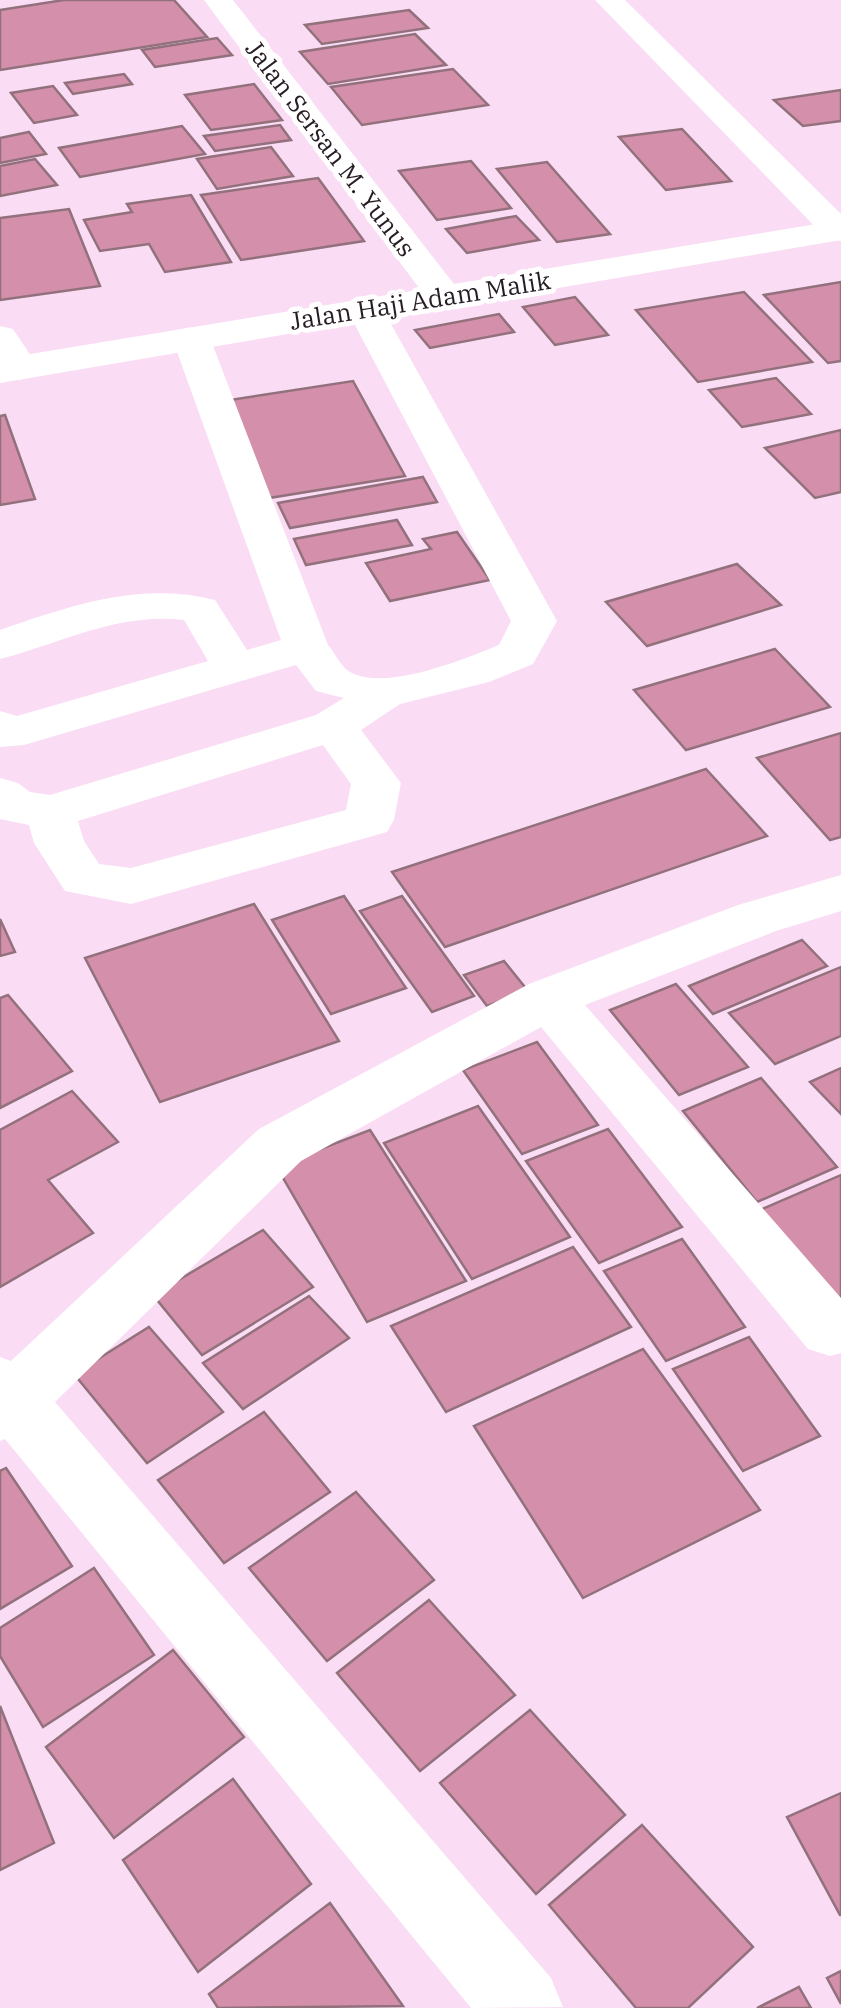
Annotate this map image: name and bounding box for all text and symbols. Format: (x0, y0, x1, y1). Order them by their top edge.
street label: Jalan Sersan M. Yunus (239, 33, 423, 263)
street label: Jalan Haji Adam Malik (287, 263, 553, 337)

